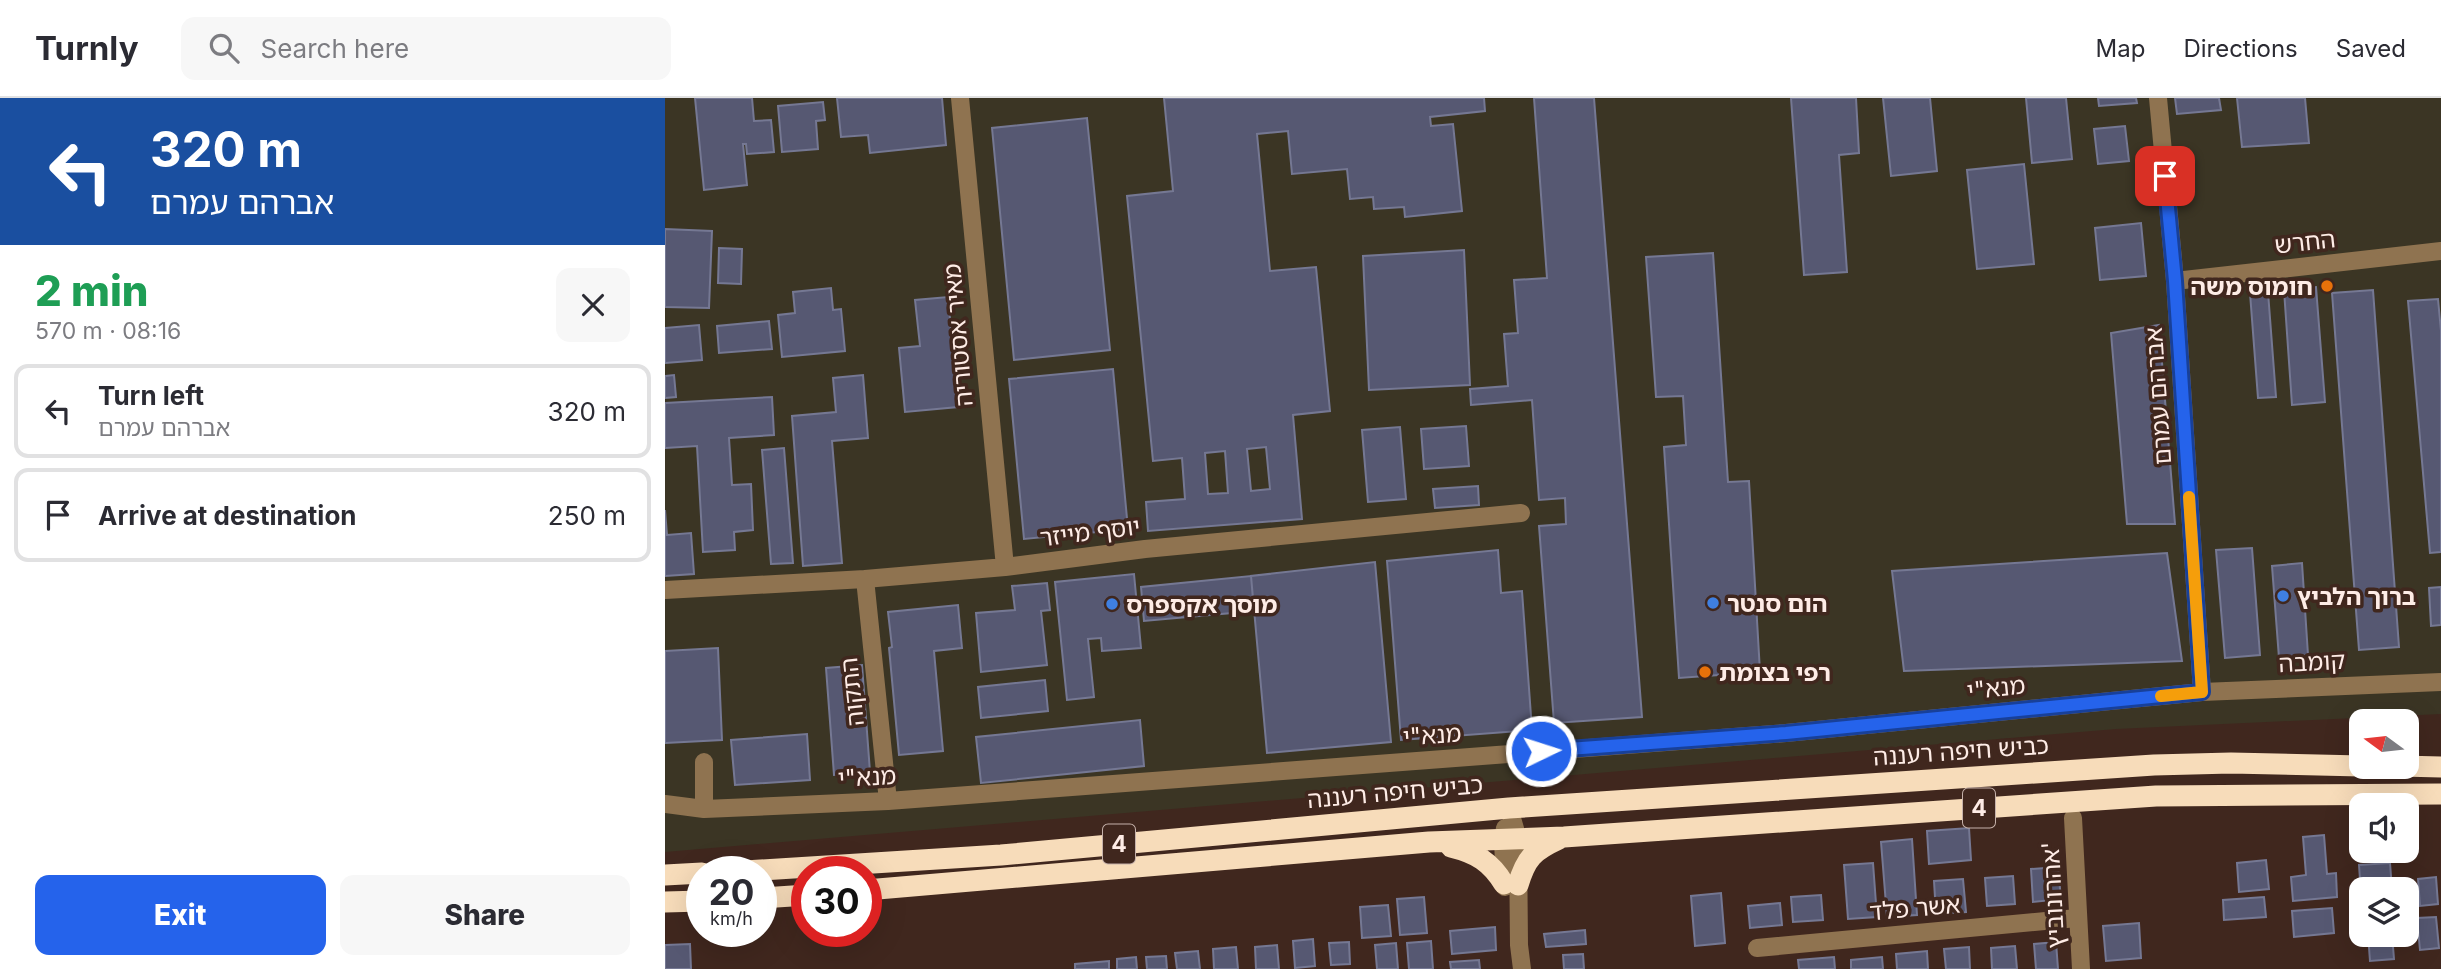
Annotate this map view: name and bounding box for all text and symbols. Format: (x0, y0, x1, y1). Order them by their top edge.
search box (181, 17, 671, 80)
text: Turnly (35, 28, 139, 68)
icon: search (205, 29, 243, 67)
text: Search here (261, 33, 409, 64)
text: Map (2096, 34, 2145, 63)
text: Directions (2183, 34, 2298, 63)
text: Saved (2336, 34, 2406, 63)
text: 320 m (150, 120, 302, 179)
icon: left (35, 126, 126, 217)
pin (2135, 146, 2195, 206)
icon: arrive (2146, 157, 2184, 195)
text: אברהם עמרם (150, 183, 334, 222)
street label: החרש (2273, 224, 2337, 260)
street label: מאיר אסטוריה (937, 262, 979, 408)
text: 2 min (35, 265, 149, 316)
button: close (556, 268, 630, 342)
place label: חומוס משה (2190, 272, 2313, 301)
marker: חומוס משה (2319, 278, 2335, 294)
text: 570 m · 08:16 (35, 317, 181, 345)
street label: אברהם עמרם (2139, 326, 2177, 466)
text: Turn left (98, 380, 204, 411)
icon: left (39, 392, 77, 430)
text: 320 m (548, 396, 626, 427)
text: אברהם עמרם (98, 414, 230, 442)
icon: arrive (39, 496, 77, 534)
text: Arrive at destination (98, 500, 357, 531)
text: 250 m (548, 500, 626, 531)
street label: יוסף מייזר (1038, 511, 1142, 553)
place label: ברוך הלביץ (2297, 582, 2416, 611)
marker: ברוך הלביץ (2275, 588, 2291, 604)
place label: הום סנטר (1727, 589, 1828, 618)
place label: מוסך אקספרס (1126, 590, 1277, 619)
marker: הום סנטר (1705, 595, 1721, 611)
marker: מוסך אקספרס (1104, 596, 1120, 612)
street label: קומבה (2278, 646, 2346, 678)
street label: התקוה (834, 656, 870, 728)
place label: רפי בצומת (1719, 658, 1831, 687)
marker: רפי בצומת (1697, 664, 1713, 680)
street label: מנא"י (1965, 671, 2027, 705)
north arrow (2349, 709, 2419, 779)
map controls (2349, 709, 2419, 947)
position arrow (1504, 714, 1578, 788)
street label: מנא"י (1402, 718, 1462, 752)
street label: כביש חיפה רעננה (1872, 730, 2050, 772)
street label: מנא"י (837, 761, 897, 793)
street label: כביש חיפה רעננה (1306, 770, 1484, 814)
road number: 4 (1963, 788, 1995, 828)
button: sound (2349, 793, 2419, 863)
road number: 4 (1103, 824, 1135, 864)
street label: אהרונוביץ' (2036, 841, 2070, 949)
speed limit sign: 30 (791, 856, 882, 947)
text: 20 (709, 871, 754, 913)
button: Exit (35, 875, 326, 955)
button: Share (340, 875, 630, 955)
button: layers (2349, 877, 2419, 947)
street label: אשר פלד (1868, 890, 1962, 926)
text: km/h (710, 908, 753, 929)

